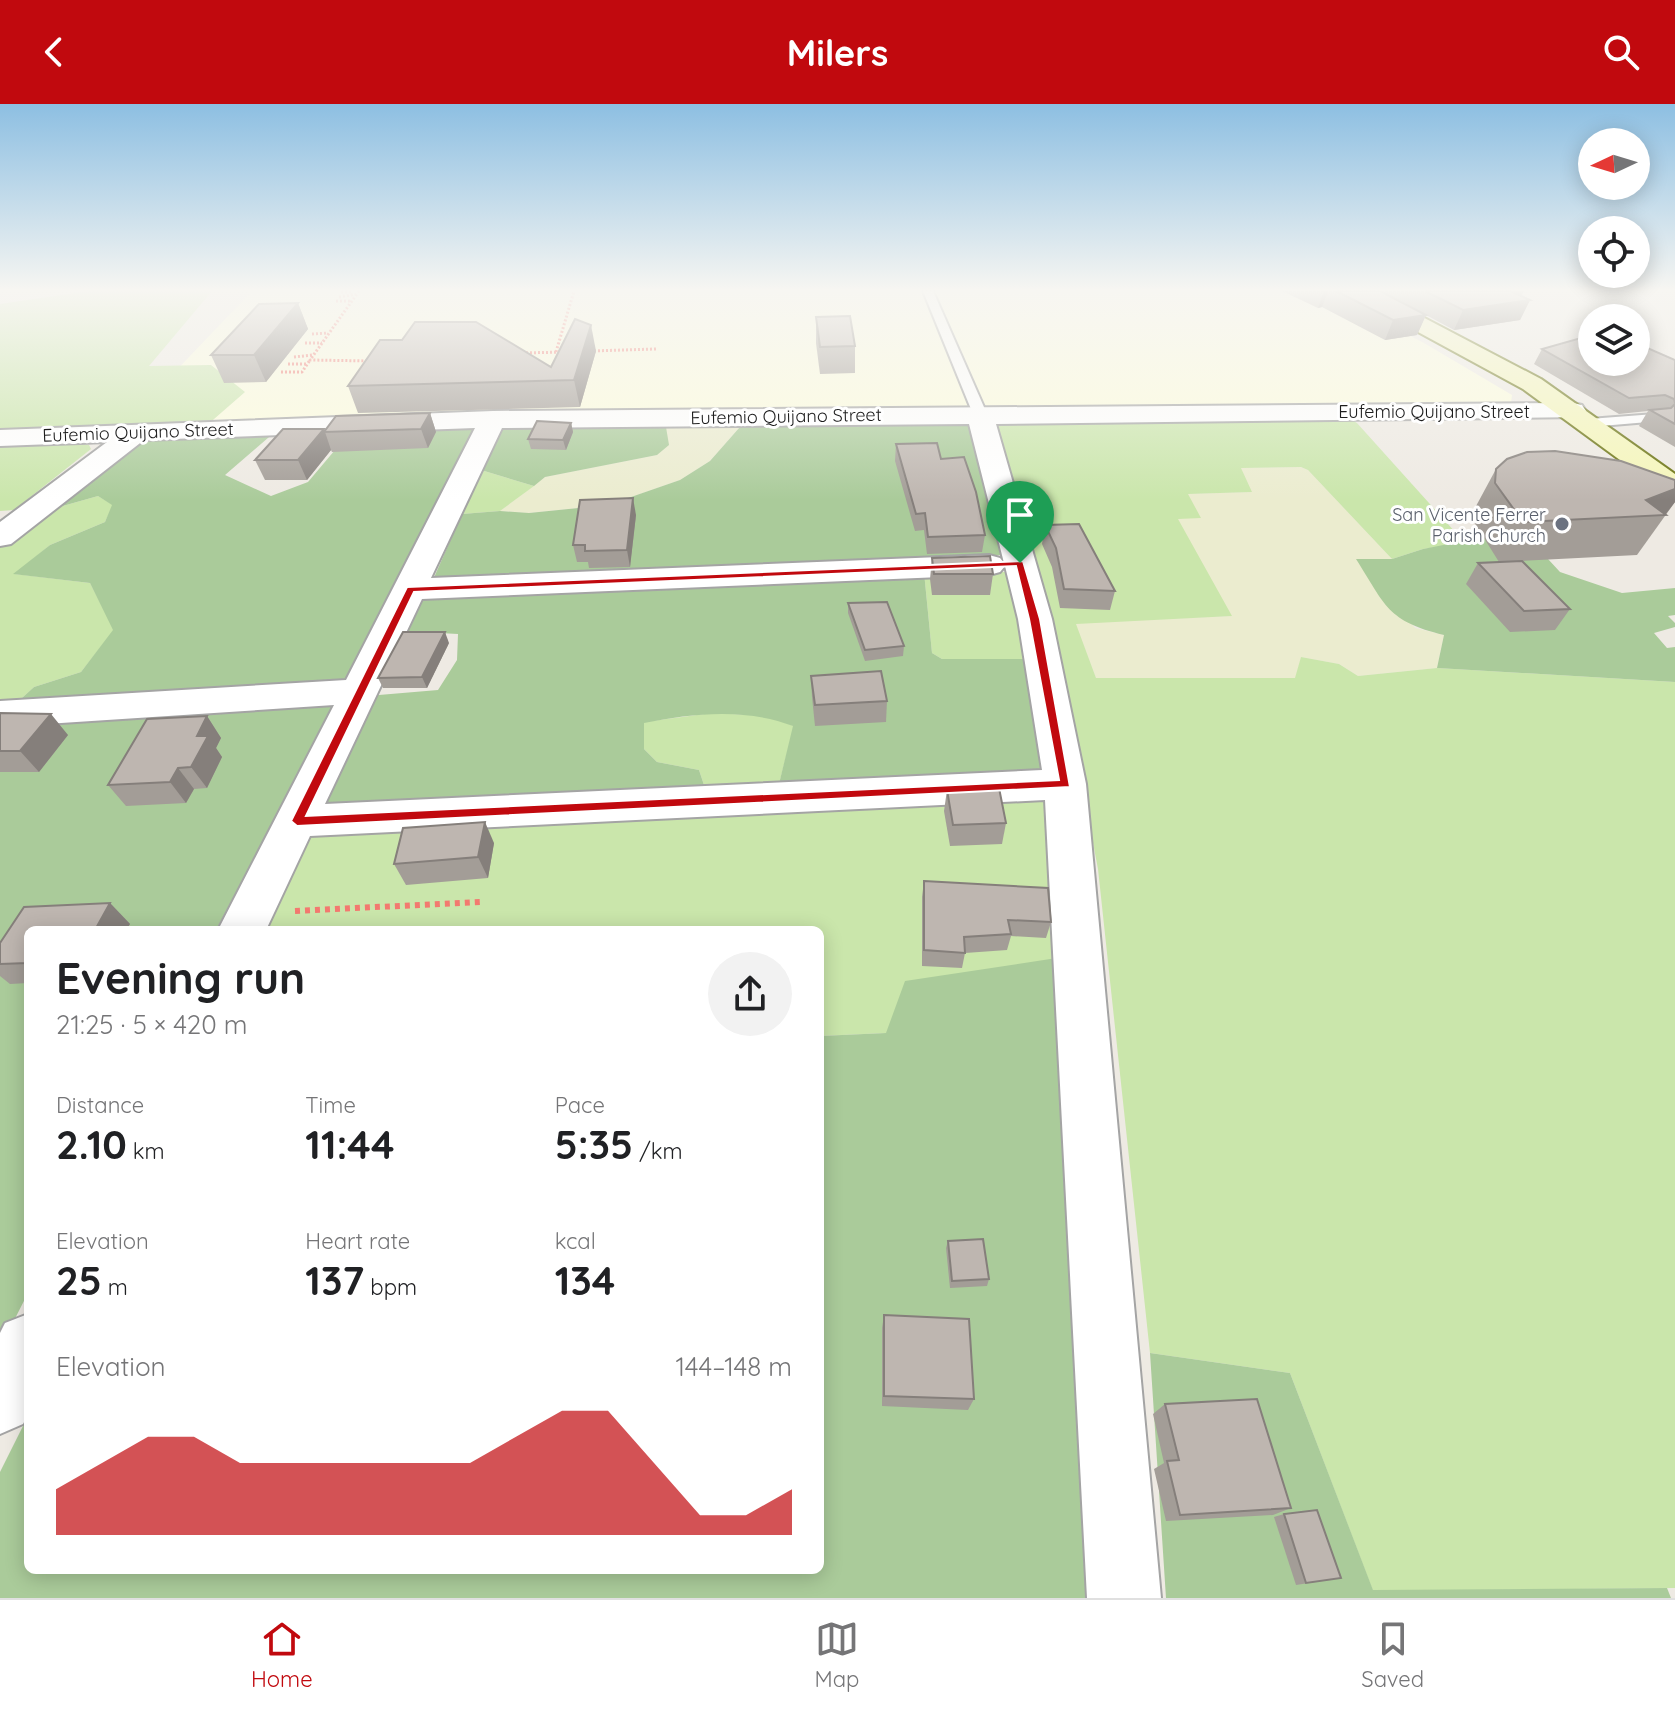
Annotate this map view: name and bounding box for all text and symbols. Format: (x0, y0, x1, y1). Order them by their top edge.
icon: back (32, 30, 76, 74)
text: Milers (787, 30, 888, 75)
icon: search (1599, 30, 1643, 74)
north arrow (1578, 128, 1650, 200)
map controls (1578, 128, 1650, 376)
button: locate (1578, 216, 1650, 288)
button: layers (1578, 304, 1650, 376)
street label: Eufemio Quijano Street (1338, 400, 1530, 423)
street label: Eufemio Quijano Street (690, 403, 882, 429)
street label: Eufemio Quijano Street (42, 417, 234, 447)
pin (986, 481, 1054, 563)
icon: arrive (998, 493, 1042, 537)
place label: San Vicente Ferrer Parish Church (1392, 503, 1546, 547)
marker: San Vicente Ferrer Parish Church (1553, 515, 1571, 533)
text: Evening run (56, 950, 305, 1005)
button: share (708, 952, 792, 1036)
text: 21:25 · 5 × 420 m (56, 1008, 248, 1041)
text: Distance (56, 1091, 144, 1119)
text: Time (305, 1091, 356, 1119)
text: Pace (555, 1091, 605, 1119)
text: 2.10 (56, 1119, 127, 1169)
text: 11:44 (305, 1119, 394, 1169)
text: 5:35 (555, 1119, 633, 1169)
text: km (127, 1137, 165, 1165)
text: /km (633, 1137, 682, 1165)
text: Elevation (56, 1227, 149, 1255)
text: Heart rate (305, 1227, 410, 1255)
text: kcal (555, 1227, 596, 1255)
text: 25 (56, 1255, 102, 1305)
text: 137 (305, 1255, 364, 1305)
text: 134 (555, 1255, 615, 1305)
text: m (102, 1273, 128, 1301)
text: bpm (364, 1273, 417, 1301)
text: Elevation (56, 1350, 166, 1383)
text: 144–148 m (676, 1350, 792, 1383)
tab: Home (251, 1617, 313, 1693)
tab: Map (815, 1617, 859, 1693)
tab: Saved (1361, 1617, 1424, 1693)

